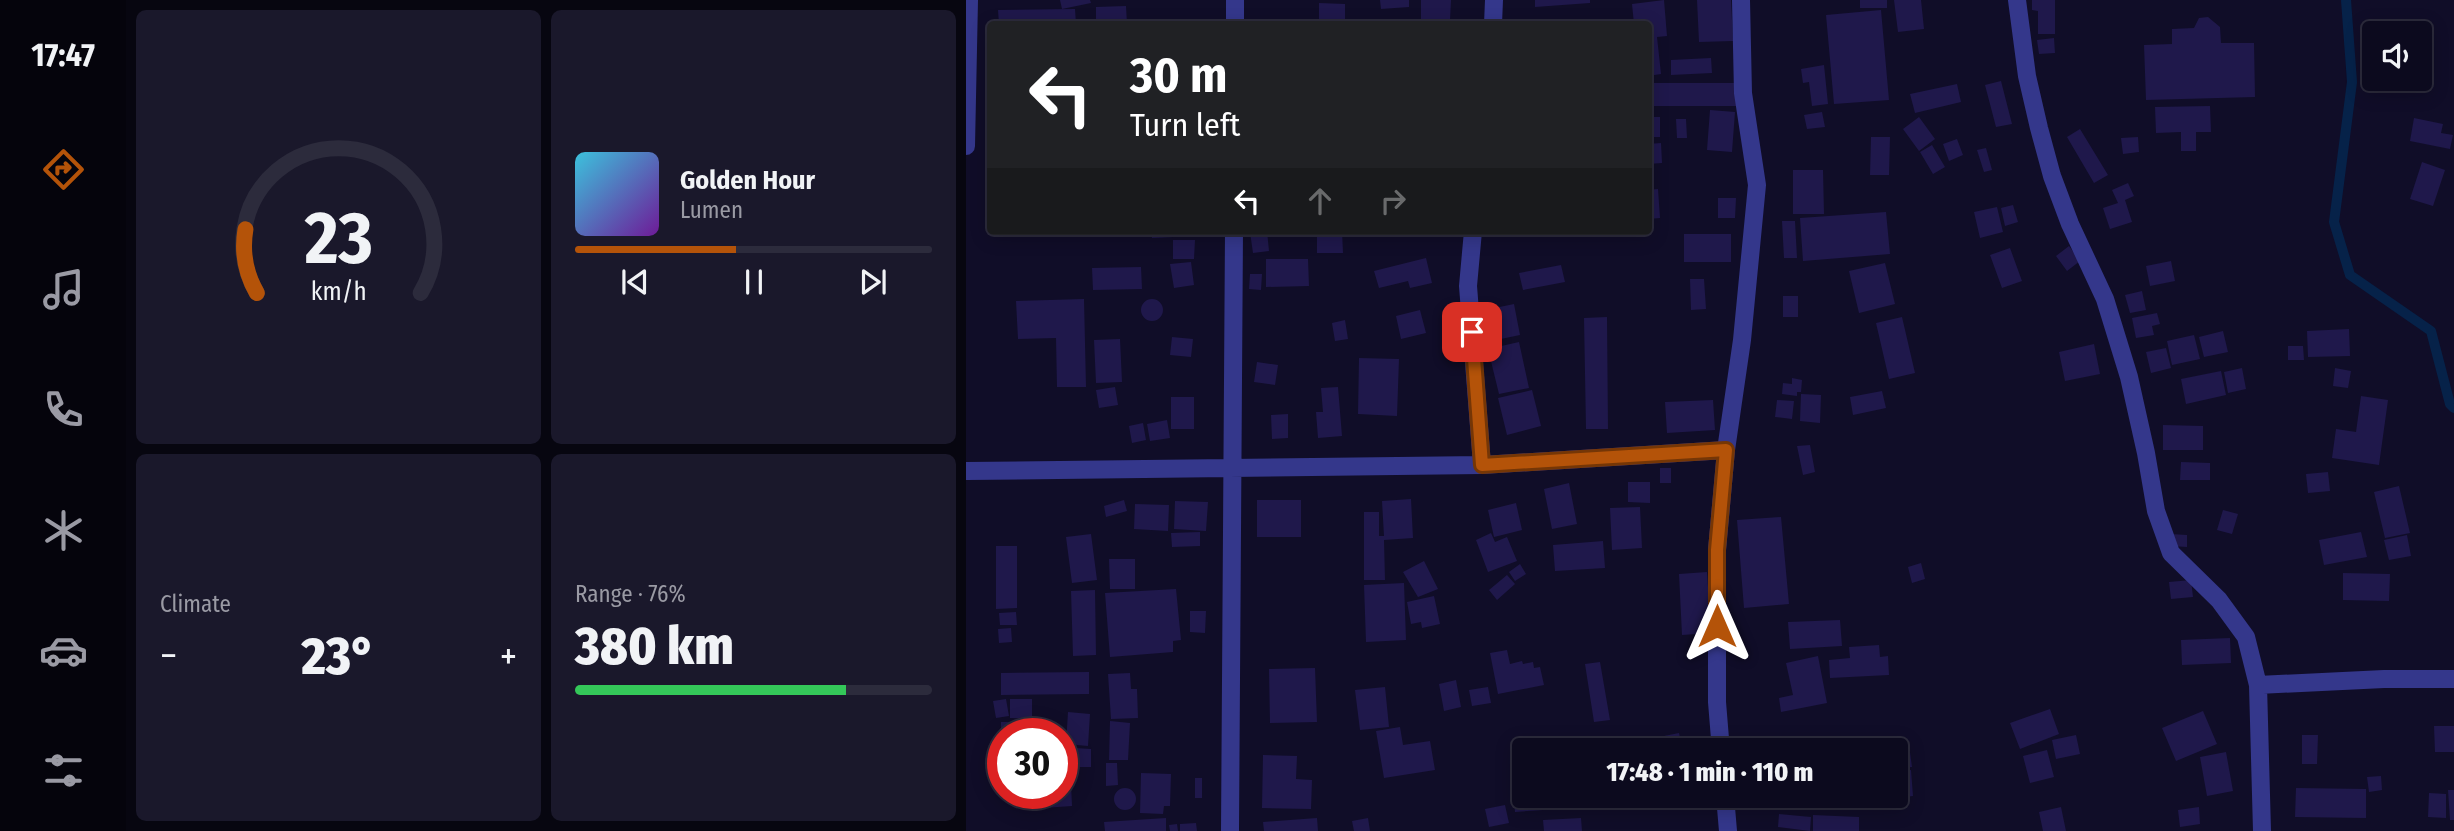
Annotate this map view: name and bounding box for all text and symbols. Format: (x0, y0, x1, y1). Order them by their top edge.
map controls (2362, 21, 2432, 91)
button: sound (2362, 21, 2432, 91)
text: 17:47 (31, 36, 95, 74)
text: 30 m (1130, 46, 1228, 105)
icon: left (1015, 49, 1106, 140)
text: Turn left (1130, 106, 1240, 144)
icon: directions (39, 145, 88, 194)
text: Golden Hour (680, 165, 815, 196)
icon: left (1228, 182, 1266, 220)
icon: ahead (1301, 182, 1339, 220)
icon: right (1374, 182, 1412, 220)
text: 23 (303, 195, 373, 282)
text: Lumen (680, 196, 743, 224)
icon: previous (616, 263, 654, 301)
icon: pause (735, 263, 773, 301)
icon: next (854, 263, 892, 301)
icon: music (39, 265, 88, 314)
text: km/h (311, 277, 366, 307)
pin (1442, 302, 1502, 362)
icon: arrive (1453, 313, 1491, 351)
icon: phone (39, 385, 88, 434)
icon: climate (39, 506, 88, 555)
text: Range · 76% (575, 580, 686, 608)
position arrow (1680, 589, 1754, 663)
text: Climate (160, 590, 231, 618)
text: 380 km (575, 615, 734, 678)
text: 23° (302, 625, 375, 688)
icon: car (39, 626, 88, 675)
text: − (160, 633, 177, 679)
text: + (500, 633, 517, 679)
speed limit sign: 30 (987, 718, 1078, 809)
icon: filters (39, 746, 88, 795)
text: 17:48 · 1 min · 110 m (1607, 757, 1813, 788)

